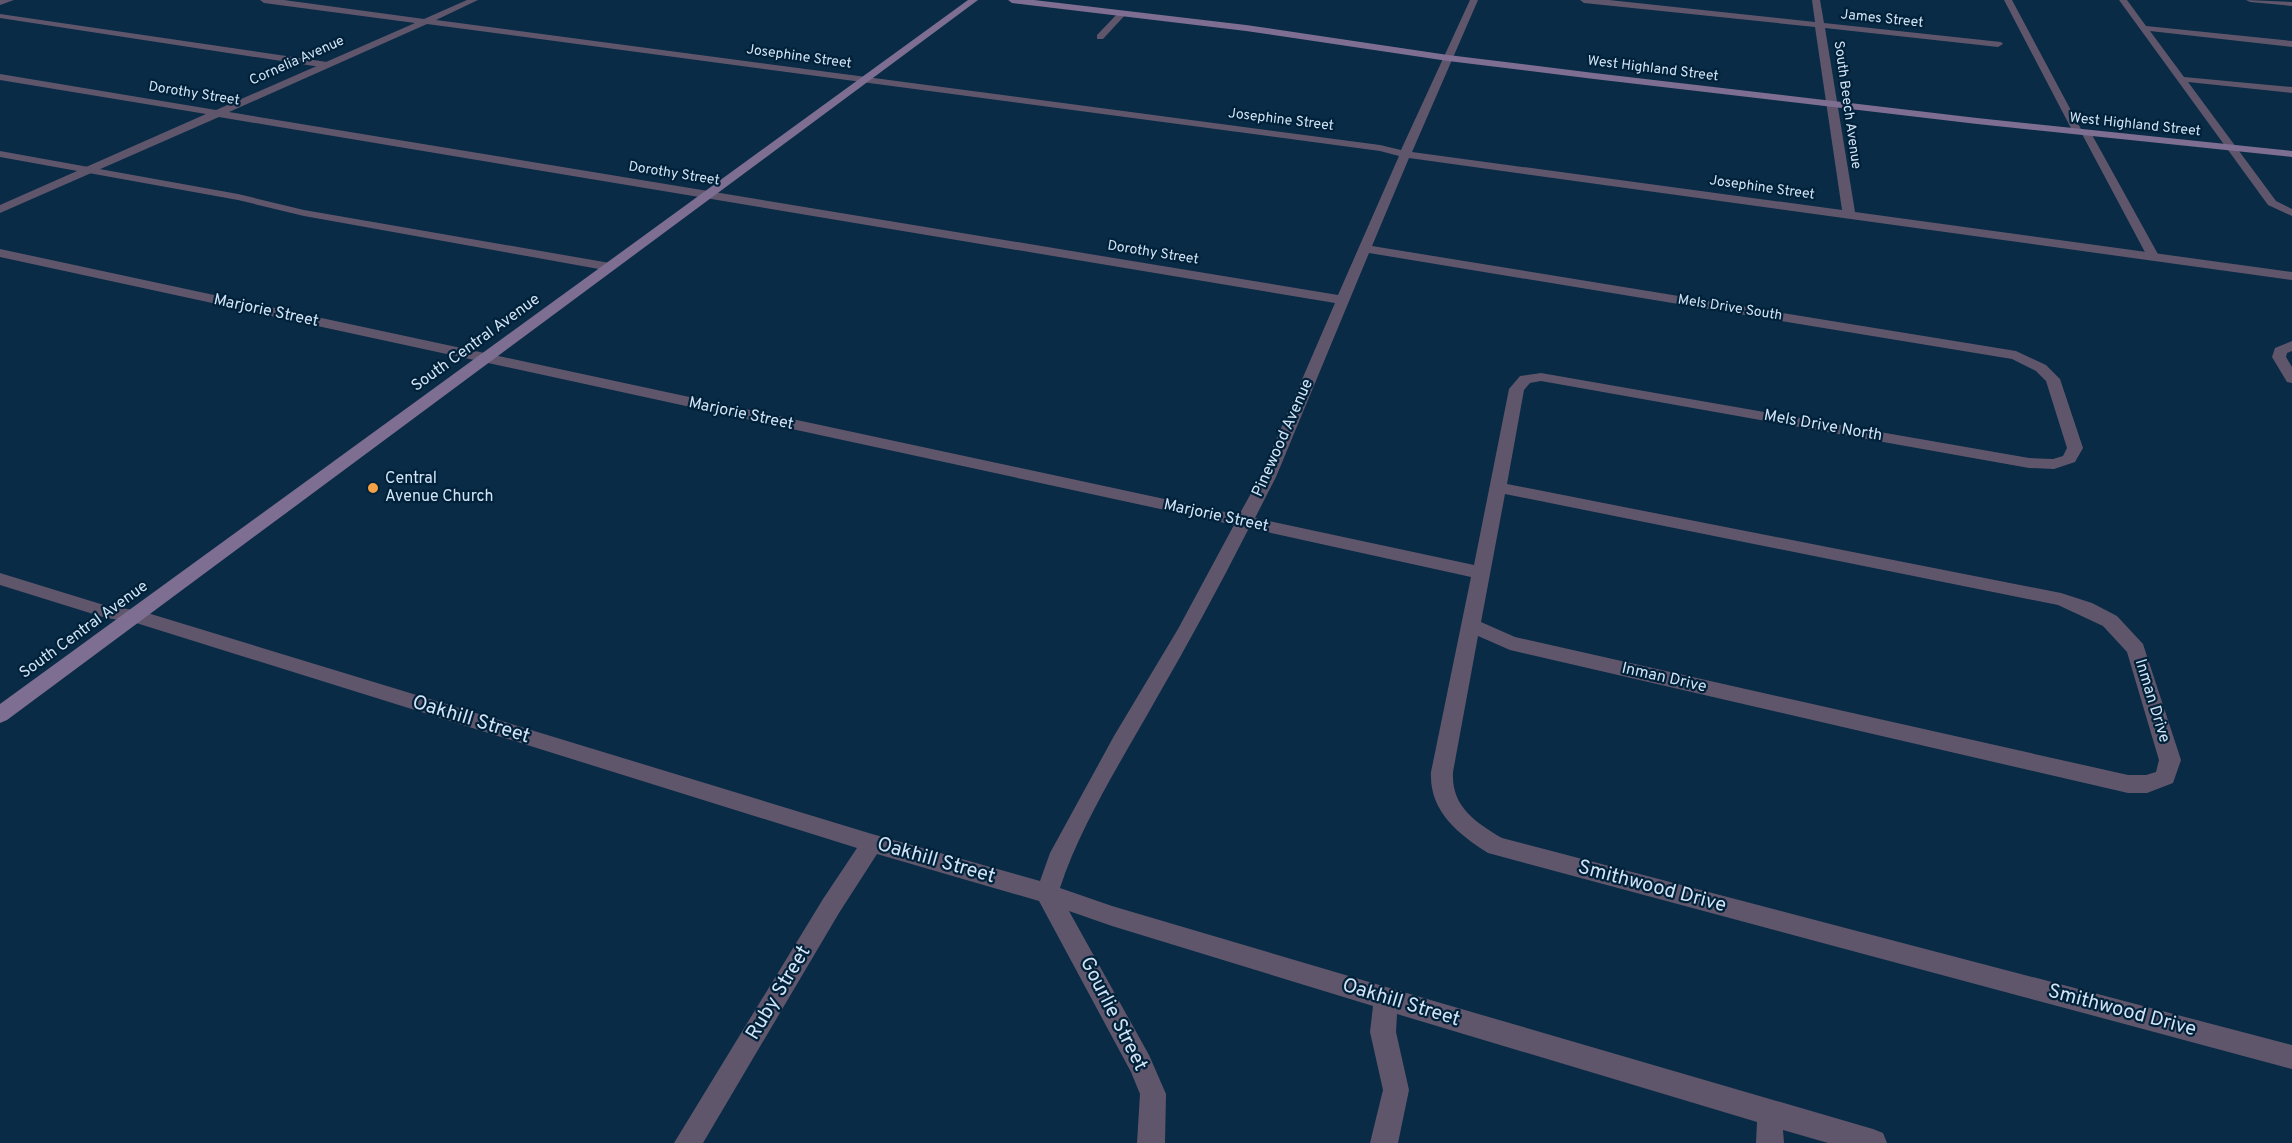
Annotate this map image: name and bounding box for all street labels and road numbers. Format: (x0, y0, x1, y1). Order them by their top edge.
street label: James Street (1840, 6, 1924, 32)
street label: Cornelia Avenue (247, 32, 347, 90)
street label: South Beech Avenue (1830, 40, 1864, 170)
street label: Josephine Street (745, 41, 853, 73)
street label: West Highland Street (1586, 53, 1720, 85)
street label: Dorothy Street (147, 78, 241, 110)
street label: Josephine Street (1227, 105, 1335, 135)
street label: West Highland Street (2068, 110, 2202, 140)
street label: Dorothy Street (627, 158, 721, 190)
street label: Josephine Street (1708, 172, 1816, 204)
street label: Dorothy Street (1106, 237, 1200, 269)
street label: Marjorie Street (212, 290, 320, 332)
street label: South Central Avenue (408, 290, 544, 396)
street label: Mels Drive South (1677, 291, 1783, 325)
street label: Pinewood Avenue (1248, 376, 1318, 500)
street label: Marjorie Street (687, 393, 795, 435)
street label: Mels Drive North (1762, 406, 1884, 446)
street label: Marjorie Street (1162, 495, 1270, 537)
street label: South Central Avenue (16, 577, 152, 683)
street label: Inman Drive (2130, 657, 2174, 745)
street label: Inman Drive (1620, 659, 1708, 697)
street label: Oakhill Street (409, 690, 533, 750)
street label: Oakhill Street (874, 832, 998, 890)
street label: Smithwood Drive (1575, 855, 1729, 919)
street label: Ruby Street (741, 941, 817, 1045)
street label: Gourlie Street (1073, 952, 1153, 1076)
street label: Oakhill Street (1339, 973, 1463, 1033)
street label: Smithwood Drive (2045, 979, 2199, 1043)

